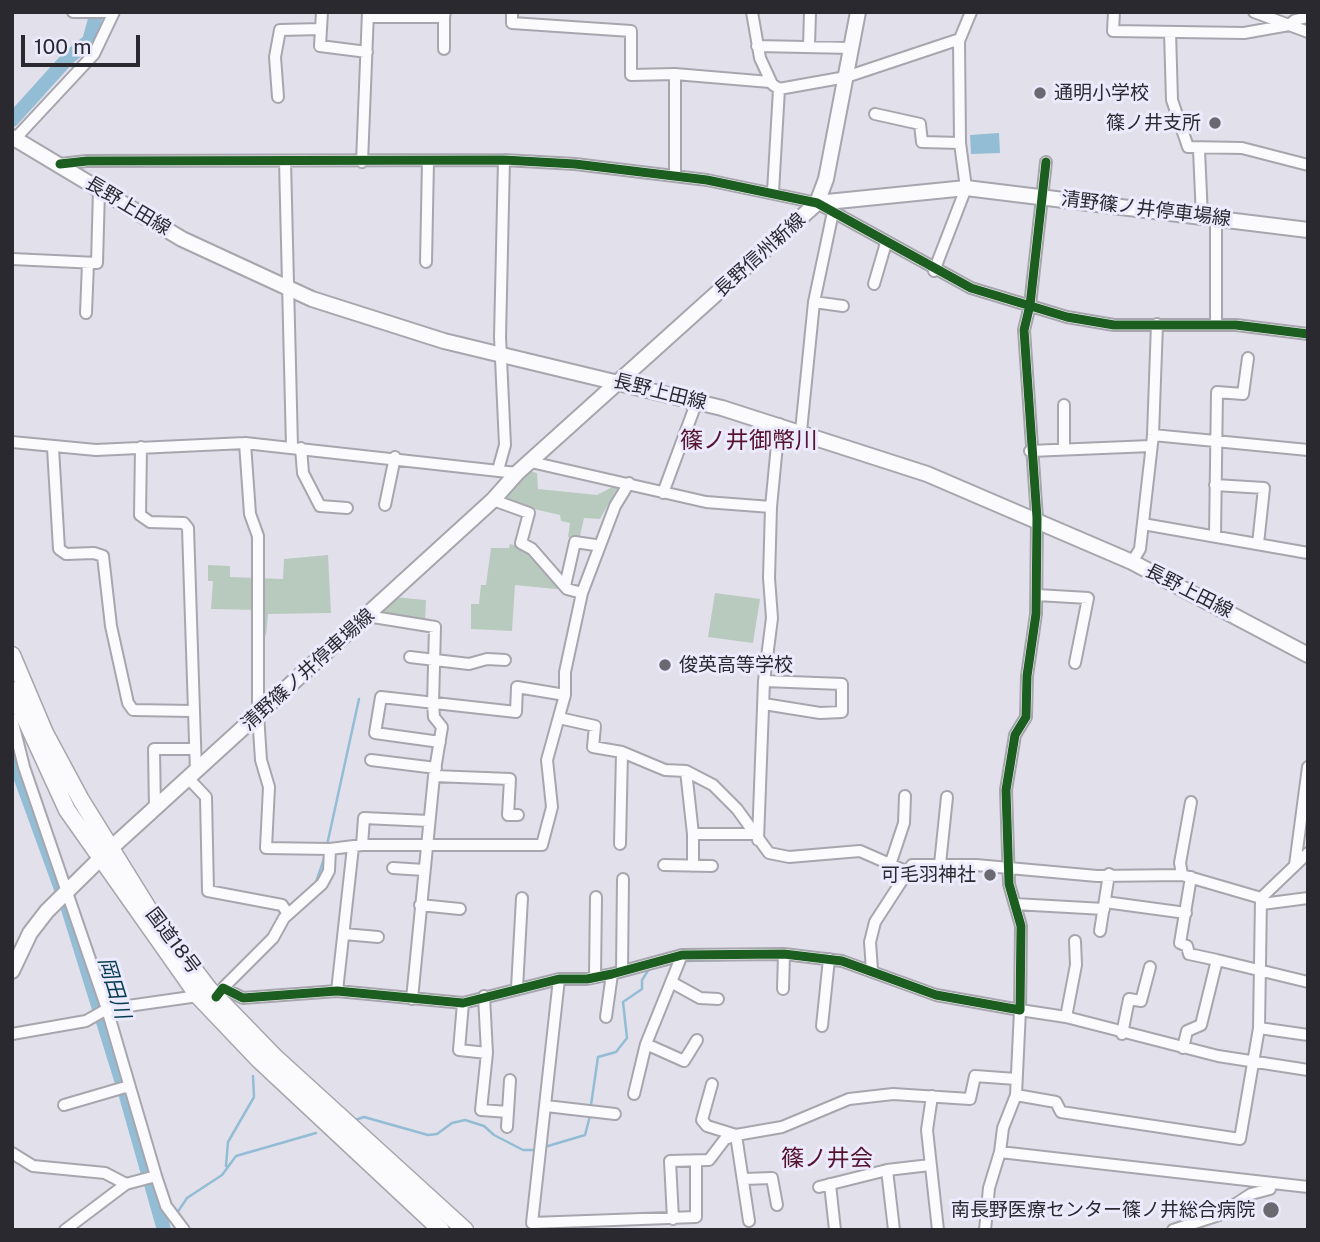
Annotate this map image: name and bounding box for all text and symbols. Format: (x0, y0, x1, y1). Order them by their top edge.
scale bar (24, 21, 144, 65)
text: 100 m (34, 34, 91, 59)
place label: 通明小学校 (1054, 82, 1149, 104)
marker: 通明小学校 (1032, 85, 1048, 101)
place label: 篠ノ井支所 (1106, 112, 1201, 134)
marker: 篠ノ井支所 (1207, 115, 1223, 131)
street label: 長野上田線 (81, 172, 175, 240)
street label: 清野篠ノ井停車場線 (1060, 187, 1232, 231)
street label: 長野信州新線 (710, 208, 810, 302)
street label: 長野上田線 (611, 369, 709, 415)
district label: 篠ノ井御幣川 (680, 427, 818, 455)
street label: 長野上田線 (1142, 559, 1236, 623)
street label: 清野篠ノ井停車場線 (237, 604, 379, 736)
place label: 俊英高等学校 (679, 654, 793, 676)
marker: 俊英高等学校 (657, 657, 673, 673)
place label: 可毛羽神社 (881, 864, 976, 886)
marker: 可毛羽神社 (982, 867, 998, 883)
street label: 国道18号 (141, 903, 205, 979)
water label: 岡田川 (93, 954, 135, 1022)
district label: 篠ノ井会 (781, 1145, 873, 1173)
place label: 南長野医療センター篠ノ井総合病院 (951, 1199, 1255, 1221)
marker: 南長野医療センター篠ノ井総合病院 (1261, 1200, 1281, 1220)

